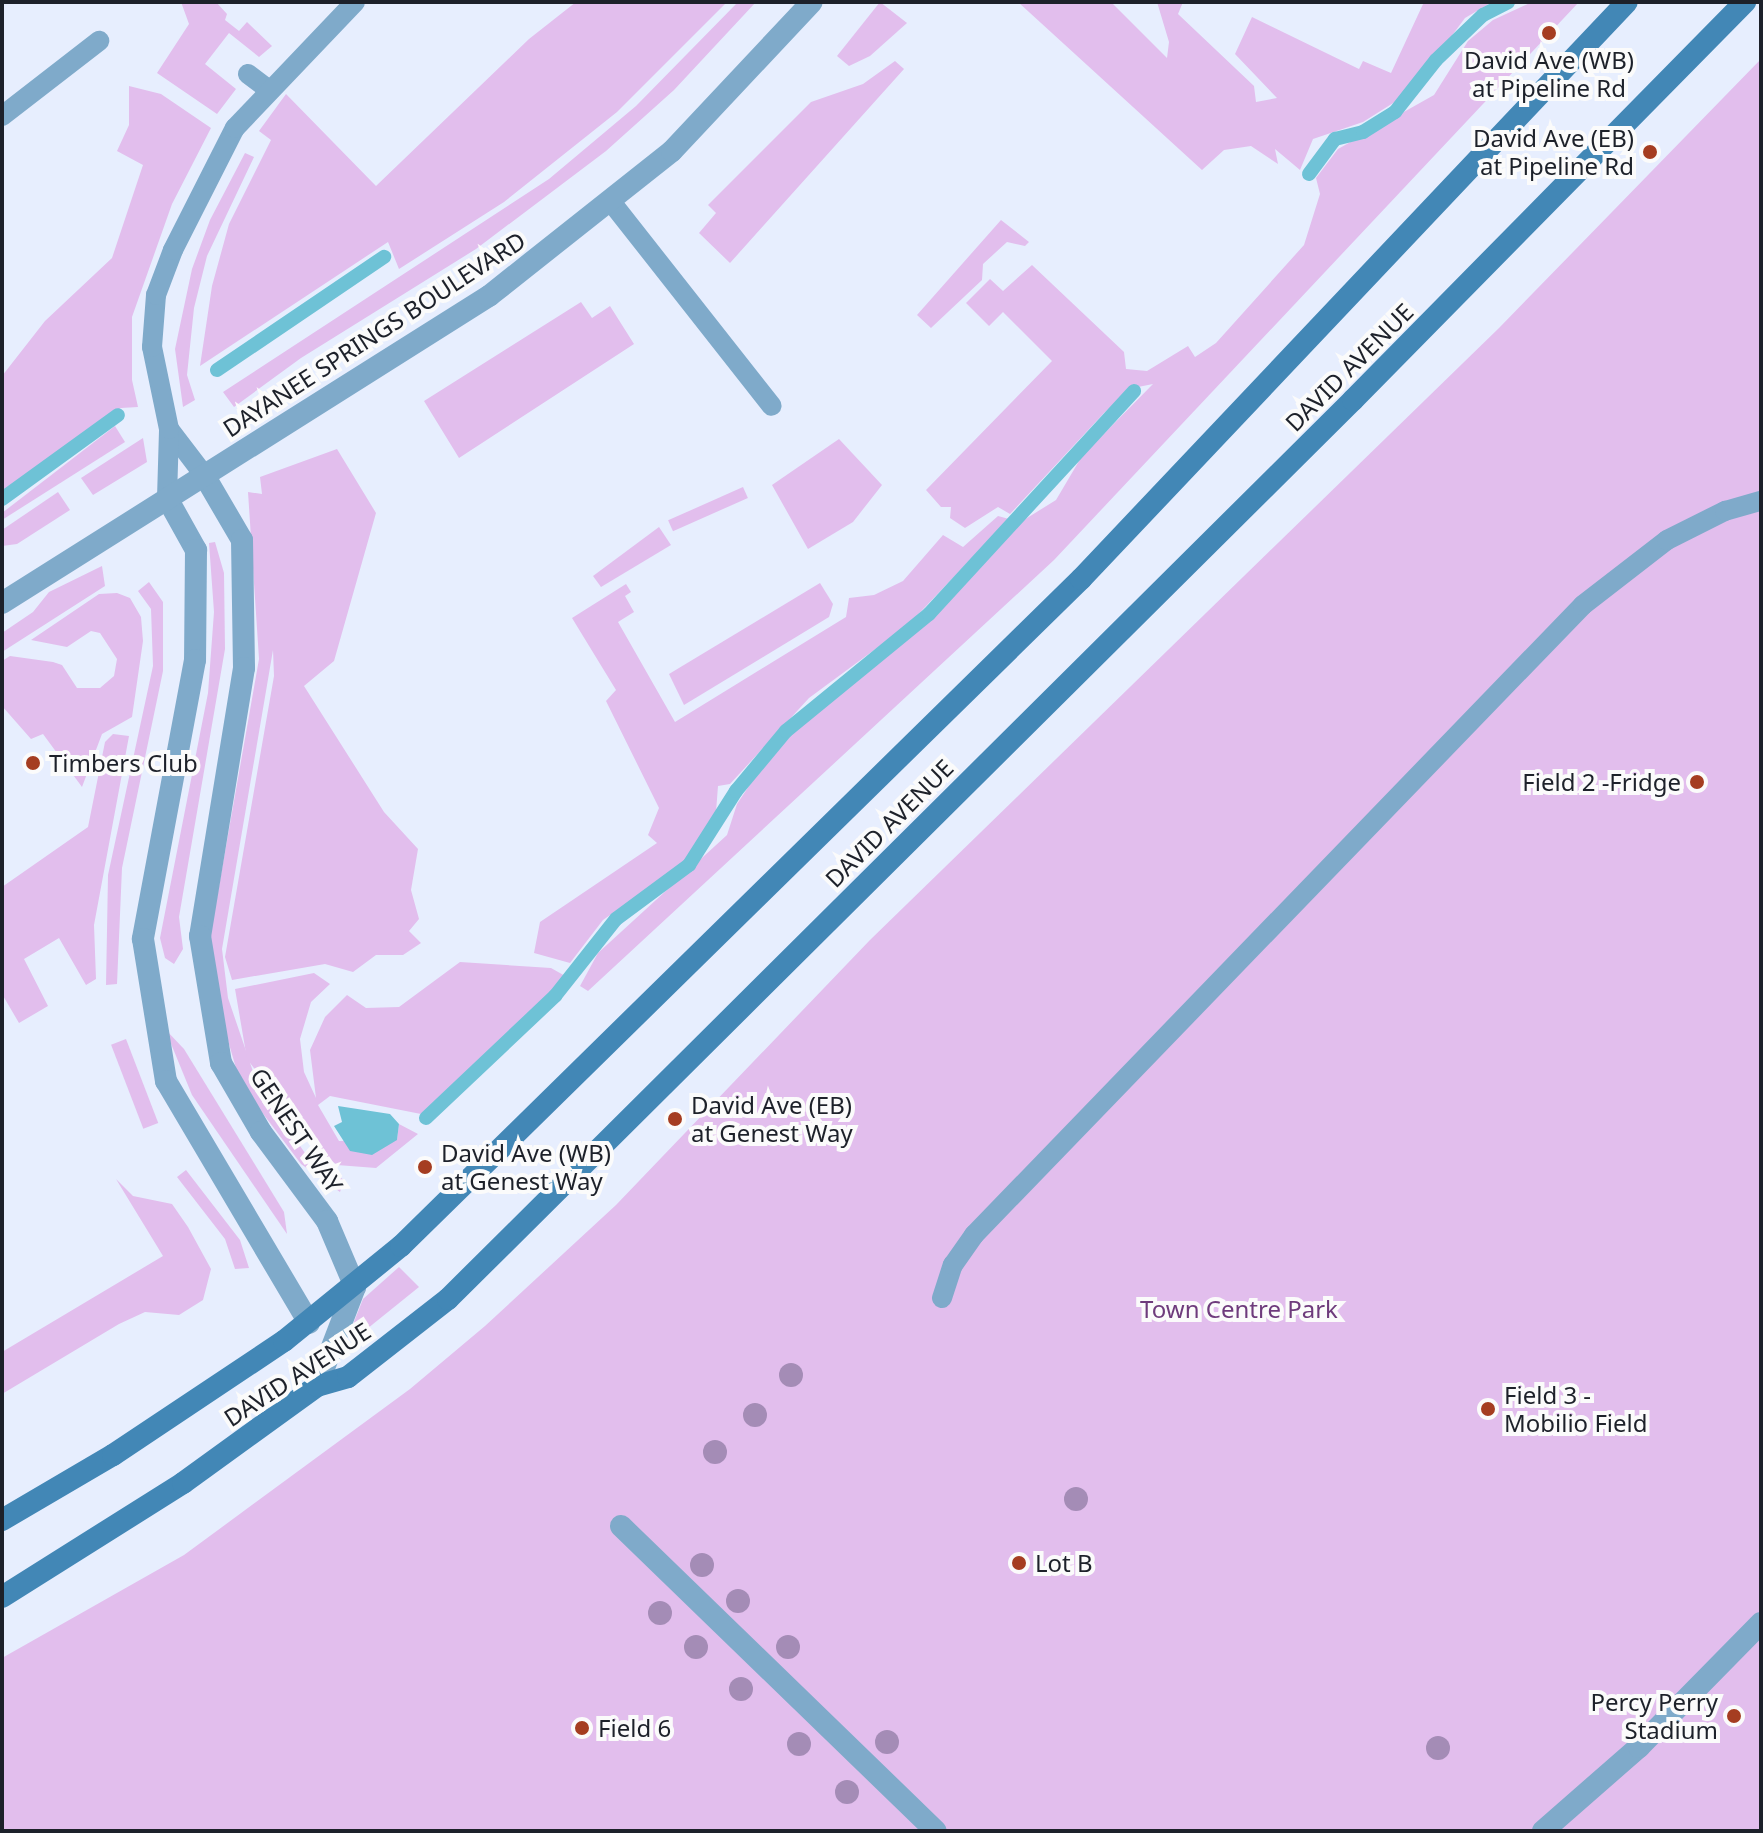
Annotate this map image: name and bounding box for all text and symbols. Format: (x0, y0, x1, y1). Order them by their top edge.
marker: David Ave (WB) at Pipeline Rd (1540, 24, 1558, 42)
place label: David Ave (WB) at Pipeline Rd (1464, 46, 1634, 102)
place label: David Ave (EB) at Pipeline Rd (1473, 124, 1634, 180)
marker: David Ave (EB) at Pipeline Rd (1641, 143, 1659, 161)
street label: DAYANEE SPRINGS BOULEVARD (218, 225, 530, 443)
street label: DAVID AVENUE (1279, 297, 1419, 437)
place label: Timbers Club (49, 749, 198, 777)
street label: DAVID AVENUE (819, 753, 959, 893)
marker: Timbers Club (24, 754, 42, 772)
place label: Field 2 -Fridge (1522, 768, 1681, 796)
marker: Field 2 -Fridge (1688, 773, 1706, 791)
street label: GENEST WAY (245, 1062, 349, 1198)
place label: David Ave (EB) at Genest Way (691, 1091, 853, 1147)
marker: David Ave (EB) at Genest Way (666, 1110, 684, 1128)
place label: David Ave (WB) at Genest Way (441, 1139, 611, 1195)
marker: David Ave (WB) at Genest Way (416, 1158, 434, 1176)
park label: Town Centre Park (1140, 1295, 1338, 1323)
street label: DAVID AVENUE (218, 1316, 376, 1432)
place label: Field 3 - Mobilio Field (1504, 1381, 1648, 1437)
marker: Field 3 - Mobilio Field (1479, 1400, 1497, 1418)
place label: Lot B (1035, 1549, 1093, 1577)
marker: Lot B (1010, 1554, 1028, 1572)
place label: Percy Perry Stadium (1590, 1688, 1718, 1744)
marker: Percy Perry Stadium (1725, 1707, 1743, 1725)
place label: Field 6 (598, 1714, 671, 1742)
marker: Field 6 (573, 1719, 591, 1737)

